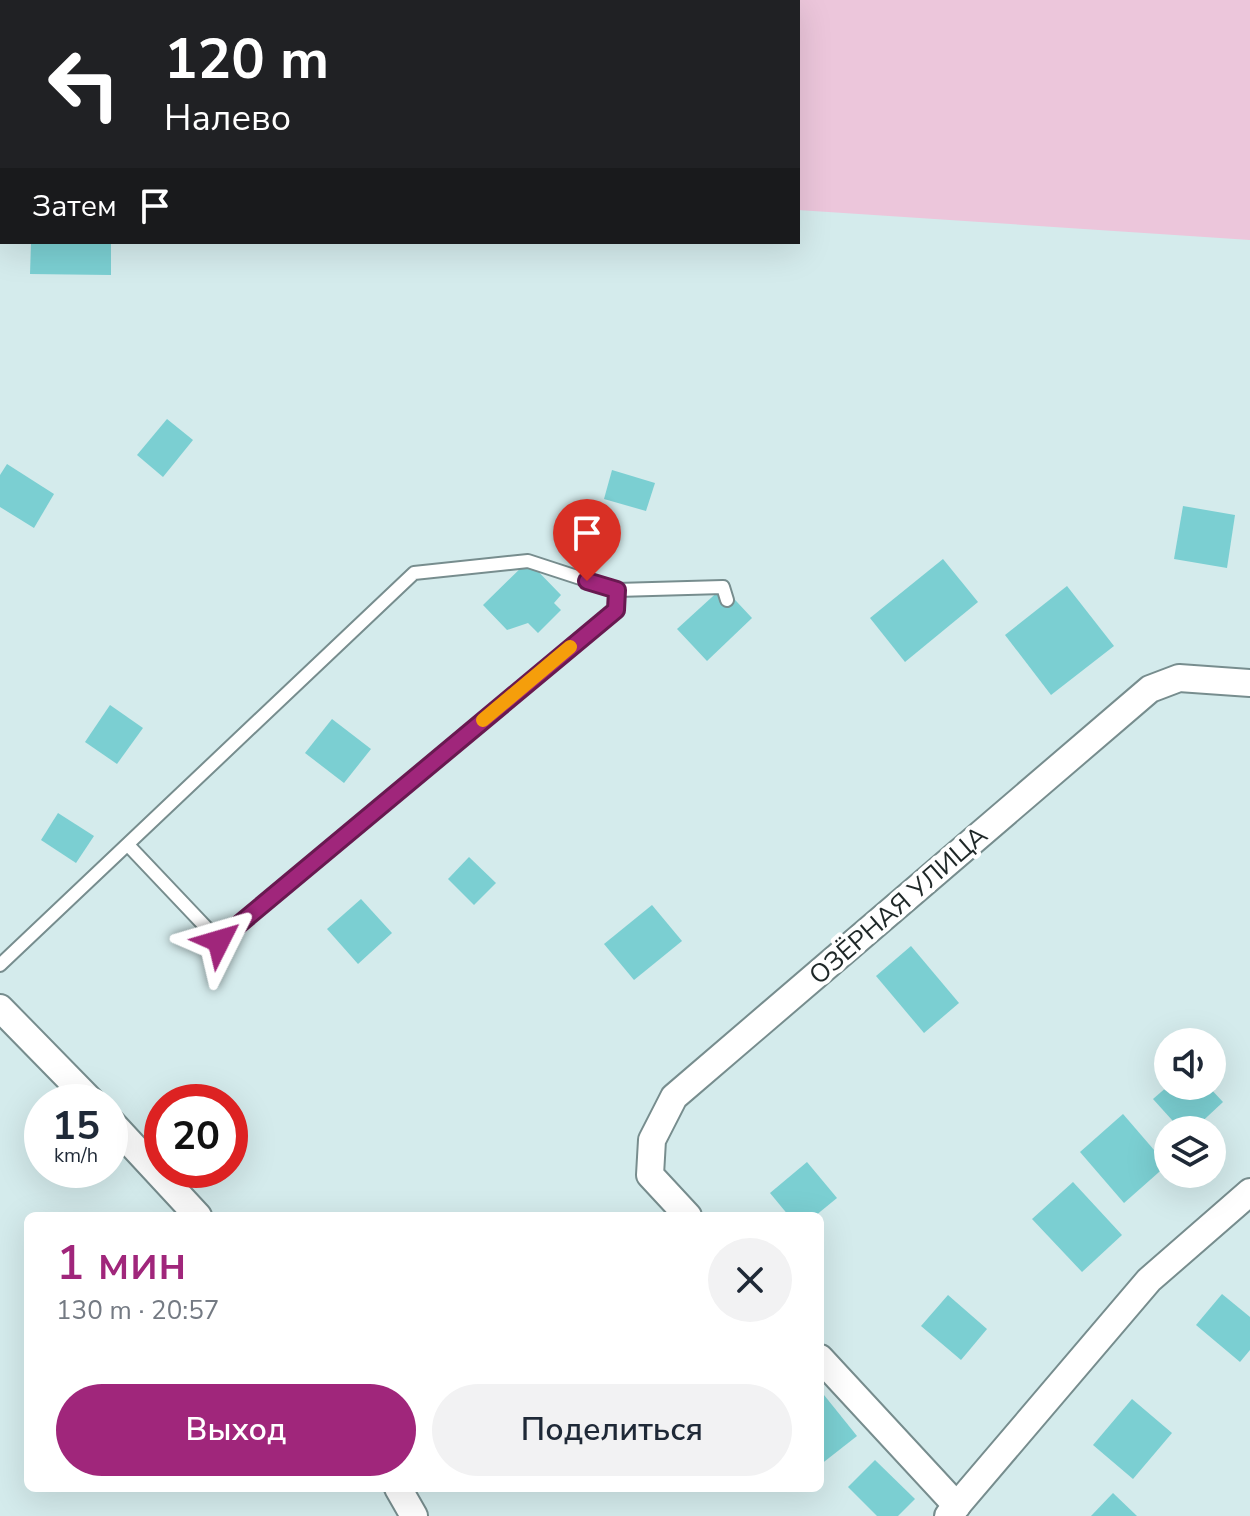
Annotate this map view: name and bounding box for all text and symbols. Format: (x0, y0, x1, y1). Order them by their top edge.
text: 120 m (164, 21, 329, 98)
icon: left (32, 32, 136, 136)
text: Налево (164, 94, 291, 143)
icon: arrive (133, 184, 177, 228)
text: Затем (32, 186, 117, 227)
pin (553, 499, 621, 581)
icon: arrive (565, 511, 609, 555)
street label: ОЗЁРНАЯ УЛИЦА (802, 818, 995, 993)
position arrow (177, 899, 261, 983)
map controls (1154, 1028, 1226, 1188)
button: sound (1154, 1028, 1226, 1100)
speed limit sign: 20 (144, 1084, 248, 1188)
text: 15 (52, 1099, 100, 1153)
button: layers (1154, 1116, 1226, 1188)
text: km/h (54, 1142, 98, 1169)
text: 1 мин (56, 1230, 187, 1296)
button: close (708, 1238, 792, 1322)
text: 130 m · 20:57 (56, 1293, 219, 1328)
button: Выход (56, 1384, 416, 1476)
button: Поделиться (432, 1384, 792, 1476)

